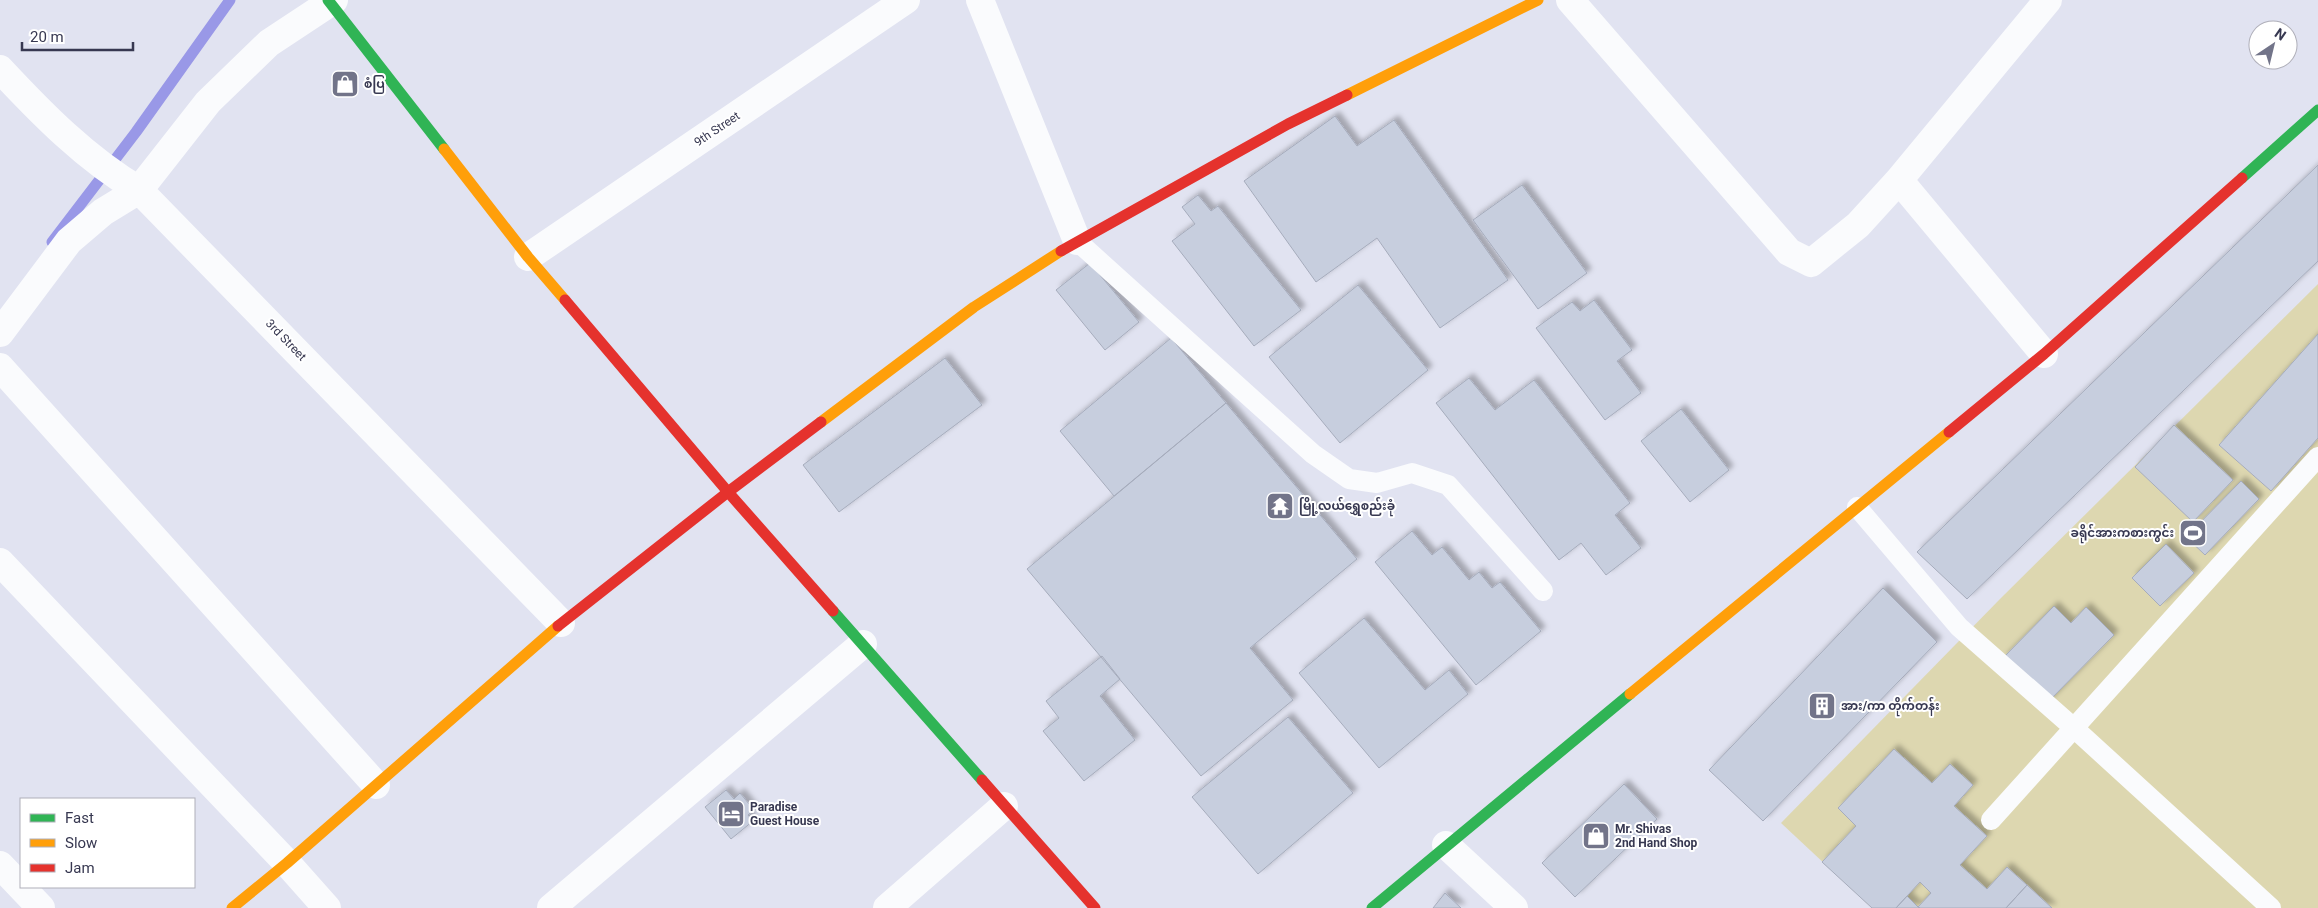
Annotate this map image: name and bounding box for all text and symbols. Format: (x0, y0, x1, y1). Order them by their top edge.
scale bar (22, 20, 134, 52)
north arrow (2248, 20, 2298, 70)
text: N (2272, 25, 2289, 44)
text: 20 m (30, 28, 64, 46)
shop icon: စံပြ (330, 69, 360, 99)
place label: စံပြ (364, 75, 385, 94)
street label: 9th Street (692, 109, 742, 149)
street label: 3rd Street (263, 316, 309, 364)
temple icon: မြို့လယ်ရွှေစည်းခုံ (1265, 491, 1295, 521)
place label: မြို့လယ်ရွှေစည်းခုံ (1299, 496, 1395, 517)
sports icon: ခရိုင်အားကစားကွင်း (2178, 518, 2208, 548)
place label: ခရိုင်အားကစားကွင်း (2071, 523, 2174, 544)
building icon: အား/ကာ တိုက်တန်း (1807, 691, 1837, 721)
place label: အား/ကာ တိုက်တန်း (1841, 696, 1940, 717)
legend (20, 798, 195, 888)
hotel icon: Paradise Guest House (716, 799, 746, 829)
place label: Paradise Guest House (750, 800, 820, 828)
text: Fast (65, 809, 94, 827)
shop icon: Mr. Shivas 2nd Hand Shop (1581, 821, 1611, 851)
place label: Mr. Shivas 2nd Hand Shop (1615, 822, 1698, 850)
text: Slow (65, 834, 97, 852)
text: Jam (65, 859, 95, 877)

